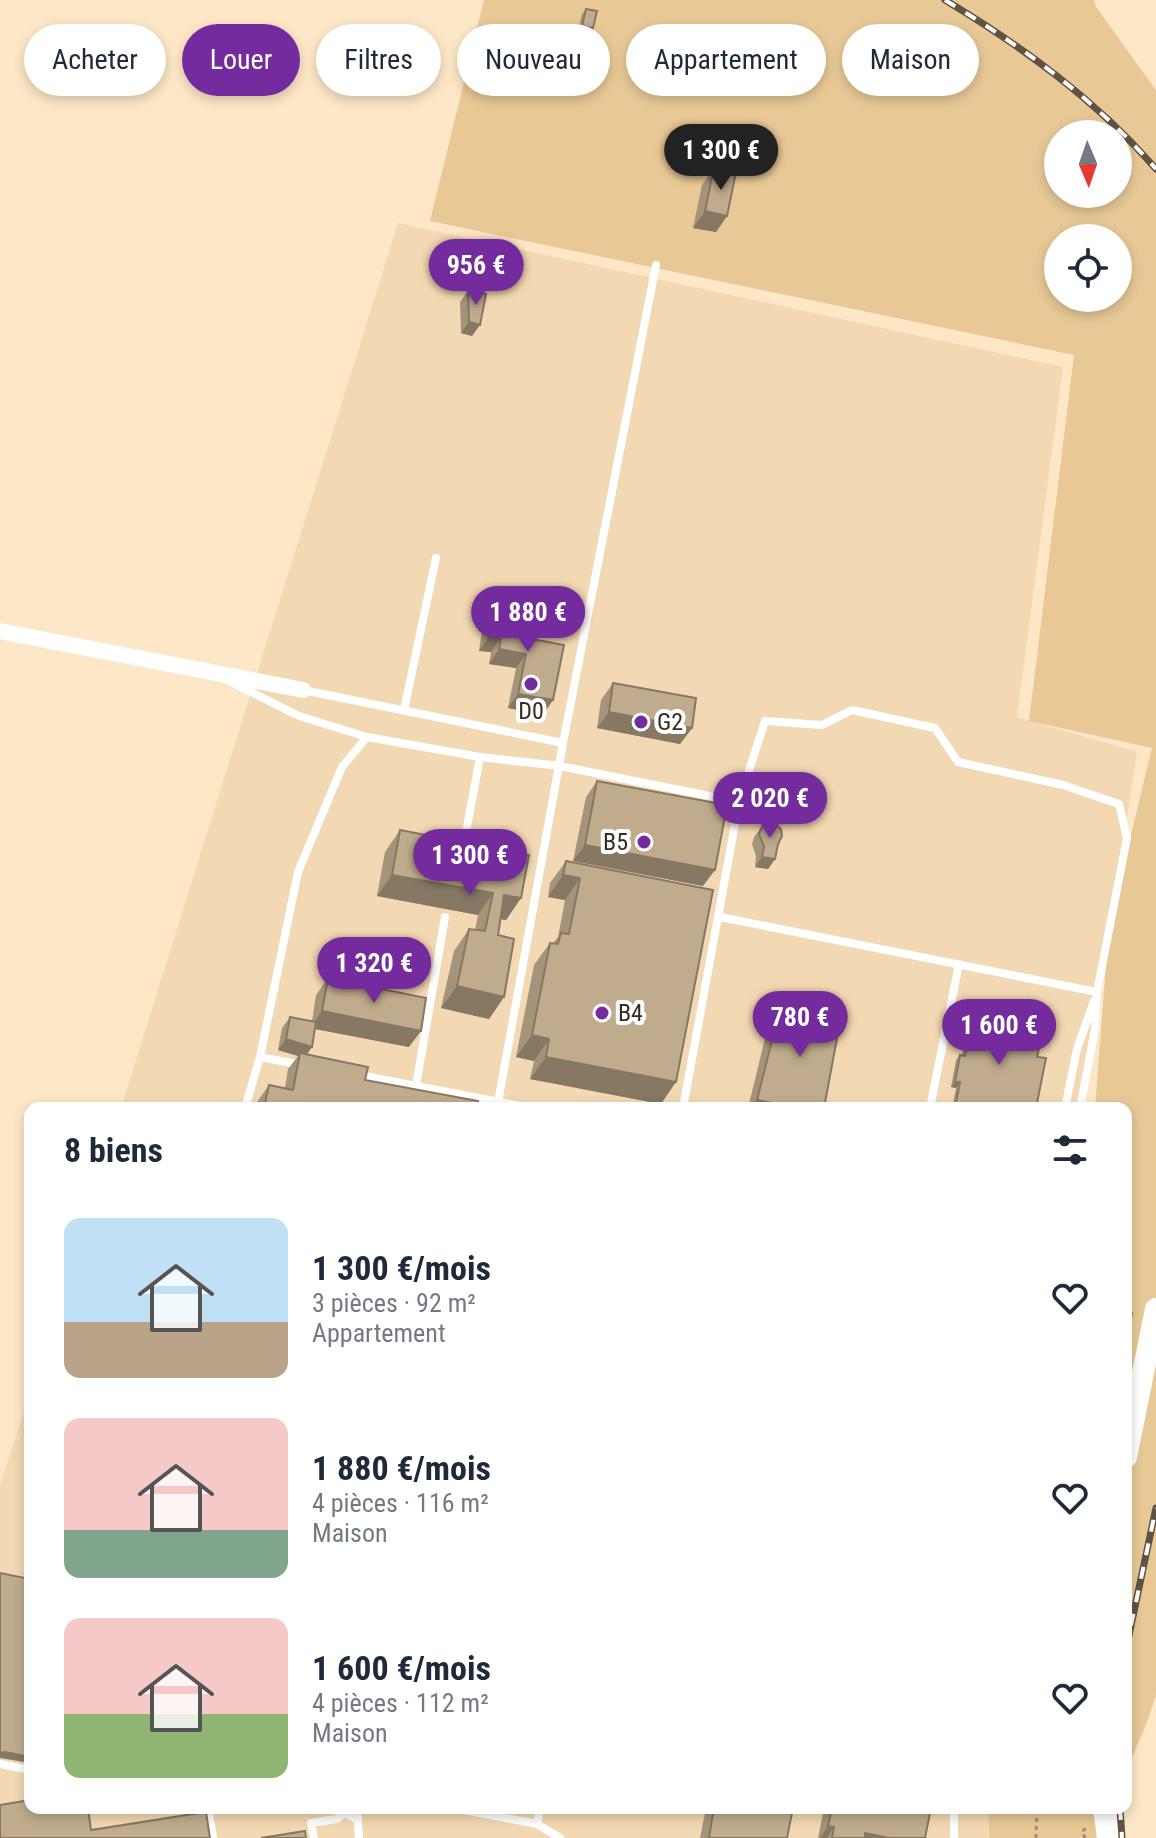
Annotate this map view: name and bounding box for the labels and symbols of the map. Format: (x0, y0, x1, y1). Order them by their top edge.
north arrow (1044, 120, 1132, 208)
pin: 1 300 € (647, 124, 795, 192)
pin: 956 € (420, 239, 532, 307)
pin: 1 880 € (454, 586, 602, 654)
marker: D0 (522, 675, 540, 693)
place label: D0 (518, 697, 544, 725)
place label: G2 (657, 708, 683, 736)
marker: G2 (632, 713, 650, 731)
pin: 2 020 € (696, 772, 844, 840)
place label: B5 (603, 828, 628, 856)
pin: 1 300 € (396, 829, 544, 897)
marker: B5 (635, 833, 653, 851)
pin: 1 320 € (300, 937, 448, 1005)
pin: 780 € (744, 991, 856, 1059)
place label: B4 (618, 999, 643, 1027)
pin: 1 600 € (925, 999, 1073, 1067)
marker: B4 (593, 1004, 611, 1022)

